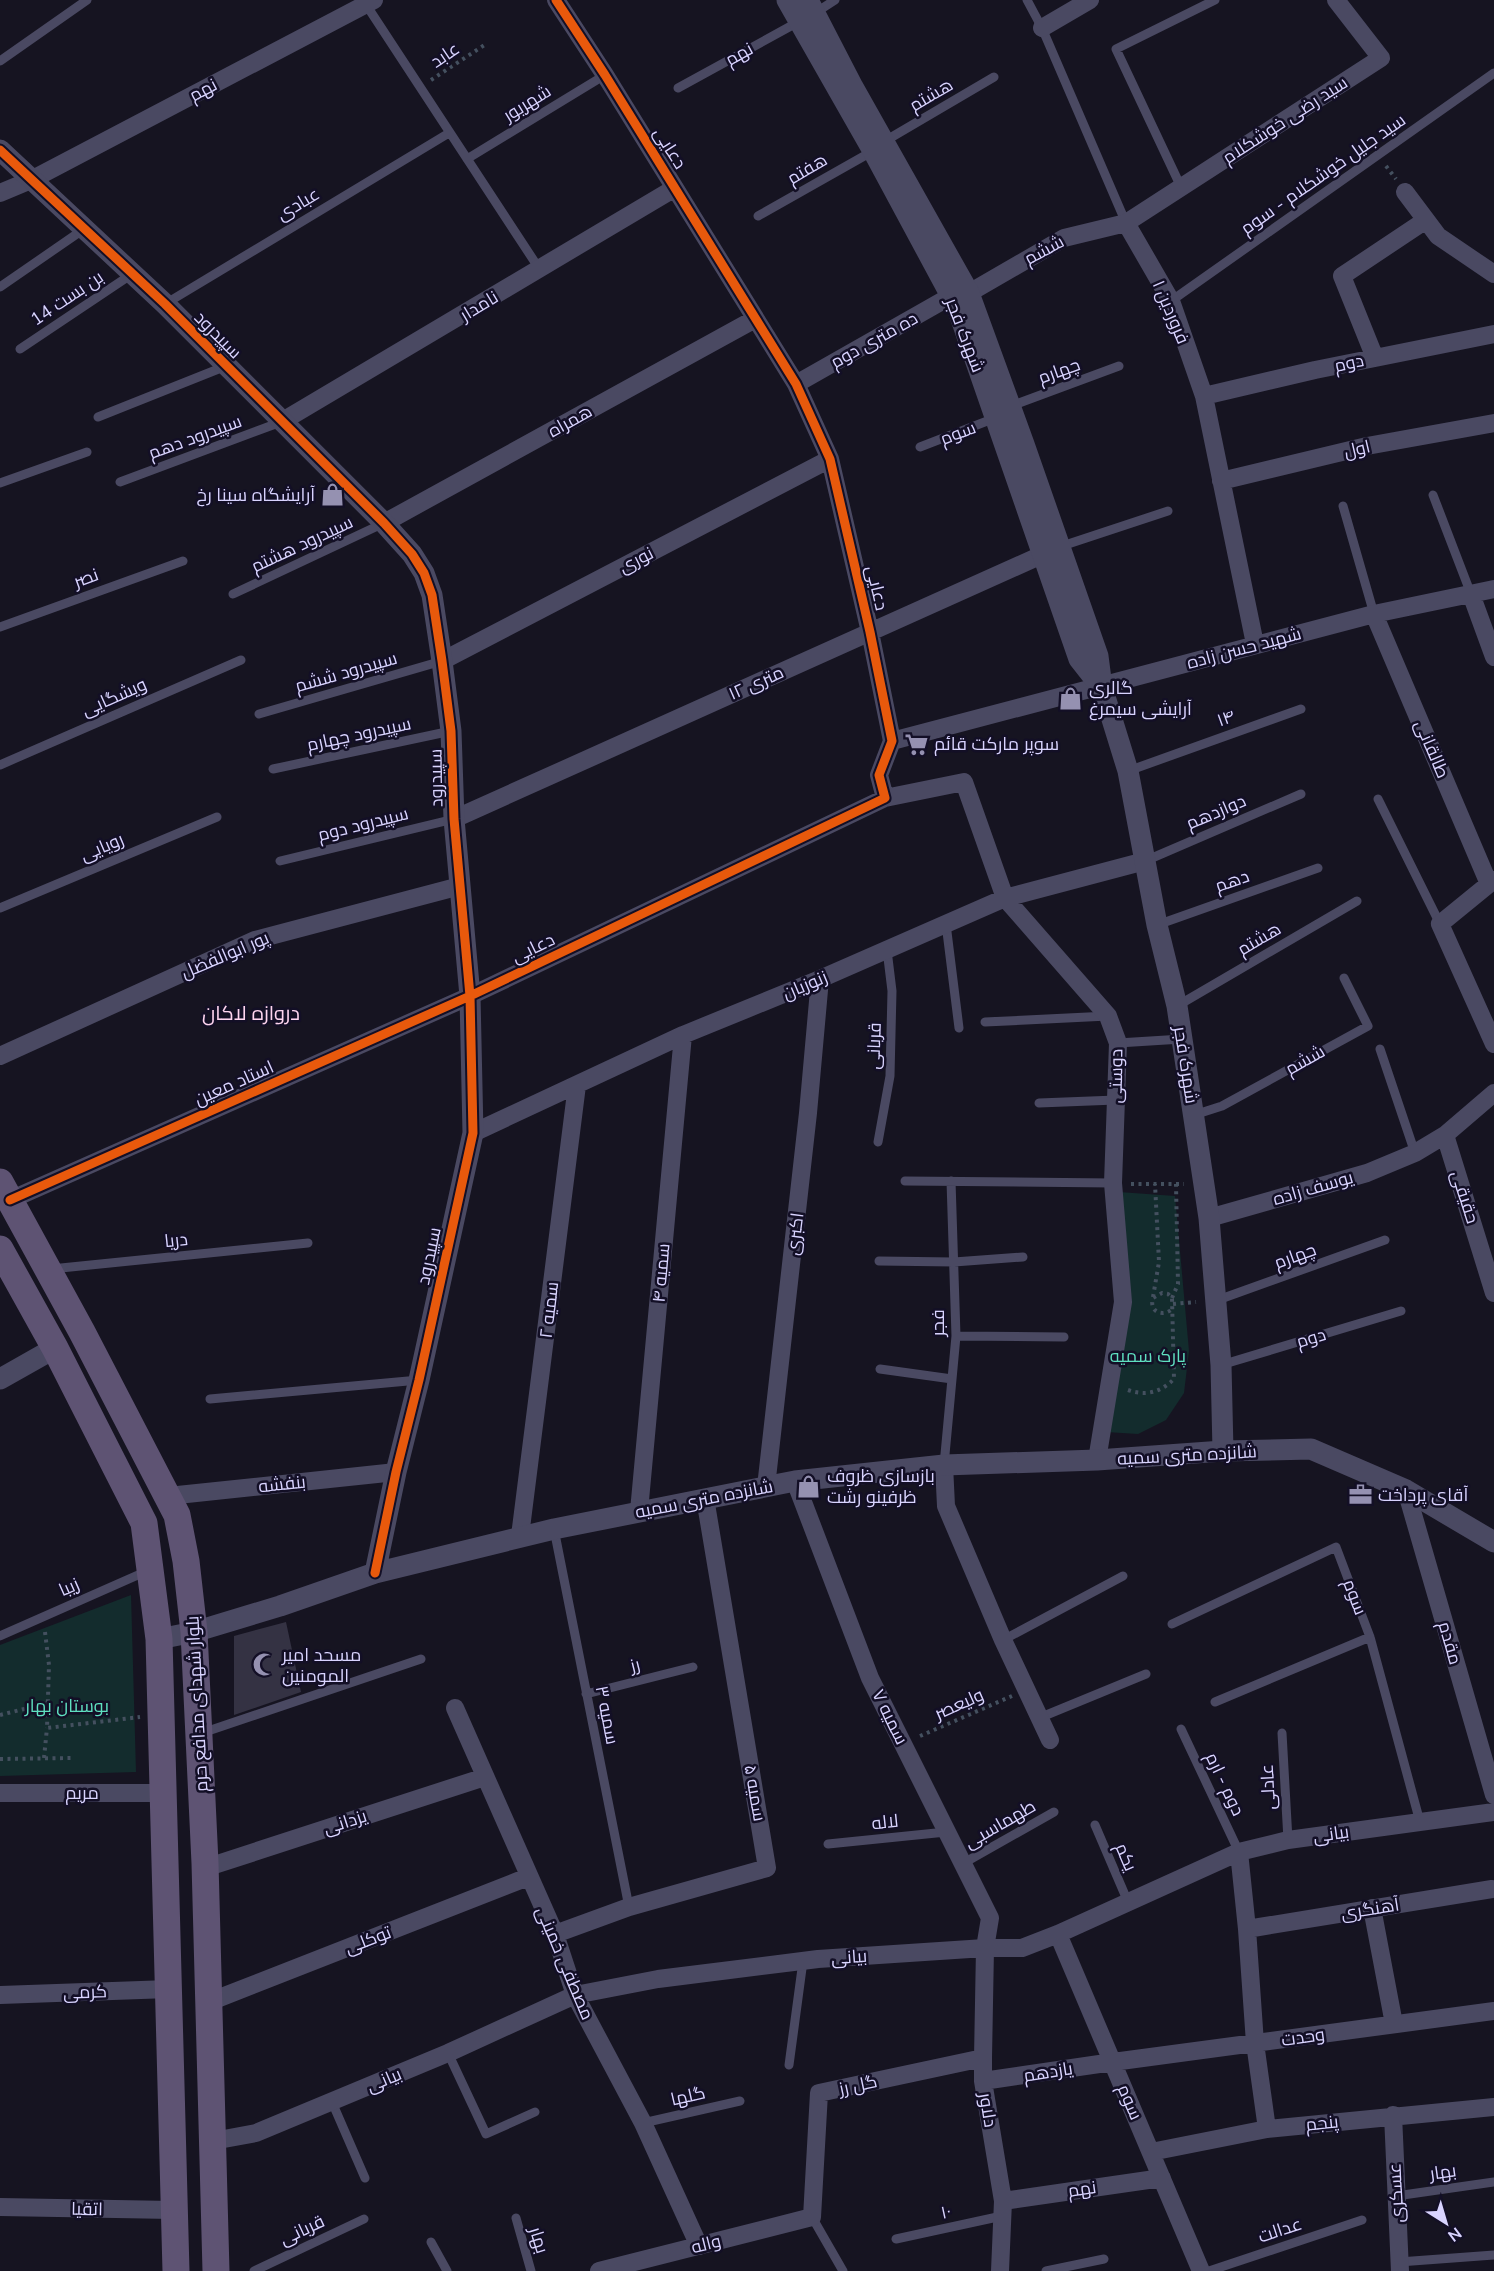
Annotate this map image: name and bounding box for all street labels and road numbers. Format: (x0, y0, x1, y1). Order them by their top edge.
street label: عابد (426, 37, 464, 73)
street label: نهم (721, 37, 757, 71)
street label: سید رضی خوشکلام (1218, 70, 1352, 170)
street label: نهم (185, 73, 221, 107)
street label: هشتم (905, 73, 957, 117)
street label: شهریور (498, 79, 555, 128)
street label: سید جلیل خوشکلام - سوم (1236, 108, 1410, 240)
street label: دعایی (648, 122, 692, 174)
street label: هفتم (782, 148, 832, 190)
street label: عبادی (272, 182, 324, 226)
street label: ششم (1020, 229, 1068, 271)
street label: بن بست 14 (26, 265, 108, 331)
street label: فروردین ۱ (1147, 276, 1195, 348)
street label: نامدار (454, 285, 503, 327)
street label: شهرک فجر (939, 293, 990, 376)
street label: سپیدرود (189, 306, 247, 364)
street label: ده متری دوم (826, 306, 922, 374)
street label: دوم (1332, 348, 1366, 378)
street label: چهارم (1035, 352, 1083, 390)
street label: همراه (544, 399, 596, 443)
street label: سپیدرود دهم (145, 409, 245, 465)
street label: سوم (937, 415, 979, 451)
street label: اول (1341, 434, 1373, 464)
street label: سپیدرود هشتم (247, 510, 357, 578)
street label: نوری (614, 541, 658, 579)
street label: نصر (69, 562, 102, 594)
street label: دعایی (860, 563, 894, 613)
street label: شهید حسن زاده (1184, 621, 1304, 675)
street label: سپیدرود ششم (292, 646, 400, 698)
street label: ۱۲ متری (725, 660, 787, 706)
street label: ویشگایی (78, 672, 150, 722)
street label: ۱۴ (1214, 704, 1238, 732)
street label: سپیدرود چهارم (305, 711, 413, 757)
street label: طالقانی (1409, 716, 1455, 782)
street label: سپیدرود (423, 749, 449, 807)
street label: دوازدهم (1182, 789, 1250, 835)
street label: سپیدرود دوم (315, 801, 411, 847)
street label: رویایی (76, 827, 128, 867)
street label: دهم (1212, 864, 1252, 898)
street label: هشتم (1233, 917, 1285, 961)
street label: پور ابوالفضل (177, 926, 273, 984)
street label: دعایی (507, 927, 559, 969)
street label: زنوزیان (779, 965, 831, 1005)
street label: قربانی (861, 1022, 887, 1070)
street label: شهرک فجر (1168, 1024, 1204, 1105)
street label: ششم (1281, 1039, 1329, 1081)
street label: دوستی (1104, 1048, 1128, 1104)
street label: استاد معین (191, 1055, 277, 1111)
street label: یوسف زاده (1270, 1165, 1356, 1211)
street label: حقیقی (1445, 1168, 1485, 1226)
street label: اکبری (780, 1211, 810, 1257)
street label: سپیدرود (411, 1225, 447, 1287)
street label: دریا (163, 1227, 189, 1253)
street label: چهارم (1271, 1237, 1319, 1275)
street label: سمیه ۴ (646, 1242, 676, 1304)
street label: سمیه ۲ (534, 1280, 564, 1340)
street label: فجر (926, 1309, 950, 1338)
street label: دوم (1293, 1322, 1329, 1354)
street label: شانزده متری سمیه (1116, 1439, 1258, 1471)
street label: بنفشه (257, 1470, 307, 1498)
street label: شانزده متری سمیه (633, 1474, 775, 1524)
street label: زیبا (55, 1572, 83, 1602)
street label: سوم (1337, 1576, 1373, 1618)
street label: بلوار شهدای مدافع حرم (180, 1615, 214, 1793)
street label: مقدم (1432, 1619, 1468, 1667)
street label: رز (627, 1652, 642, 1678)
street label: سمیه ۳ (590, 1683, 624, 1747)
street label: ولیعصر (930, 1683, 987, 1726)
street label: سمیه ۷ (866, 1685, 914, 1749)
street label: دوم - ارم (1200, 1748, 1250, 1820)
street label: سمیه ۵ (738, 1763, 772, 1823)
street label: عادلی (1255, 1764, 1281, 1810)
street label: مریم (65, 1781, 99, 1805)
street label: طهماسبی (960, 1794, 1040, 1854)
street label: یزدانی (320, 1804, 370, 1840)
street label: لاله (870, 1809, 900, 1835)
street label: بیانی (1311, 1820, 1351, 1848)
street label: یکم (1109, 1839, 1143, 1875)
street label: آهنگری (1339, 1893, 1401, 1925)
street label: مصطفی خمینی (530, 1903, 600, 2023)
street label: توکلی (341, 1920, 395, 1960)
street label: بیانی (830, 1944, 868, 1970)
street label: کرمی (63, 1979, 107, 2005)
street label: وحدت (1280, 2022, 1326, 2052)
street label: یازدهم (1022, 2056, 1075, 2088)
street label: بیانی (363, 2062, 405, 2098)
street label: گل رز (836, 2069, 879, 2101)
street label: گلها (668, 2080, 708, 2112)
street label: سوم (1112, 2080, 1148, 2124)
street label: دلاور (973, 2090, 1003, 2129)
street label: پنجم (1304, 2109, 1340, 2137)
street label: بهار (1427, 2158, 1458, 2186)
street label: عسکری (1382, 2163, 1410, 2223)
street label: نهم (1066, 2175, 1098, 2203)
street label: اتقیا (71, 2197, 103, 2221)
street label: ۱۰ (939, 2199, 953, 2225)
street label: قربانی (276, 2209, 328, 2251)
street label: عدالت (1255, 2212, 1305, 2248)
street label: بهار (523, 2223, 554, 2256)
street label: واله (689, 2229, 723, 2259)

